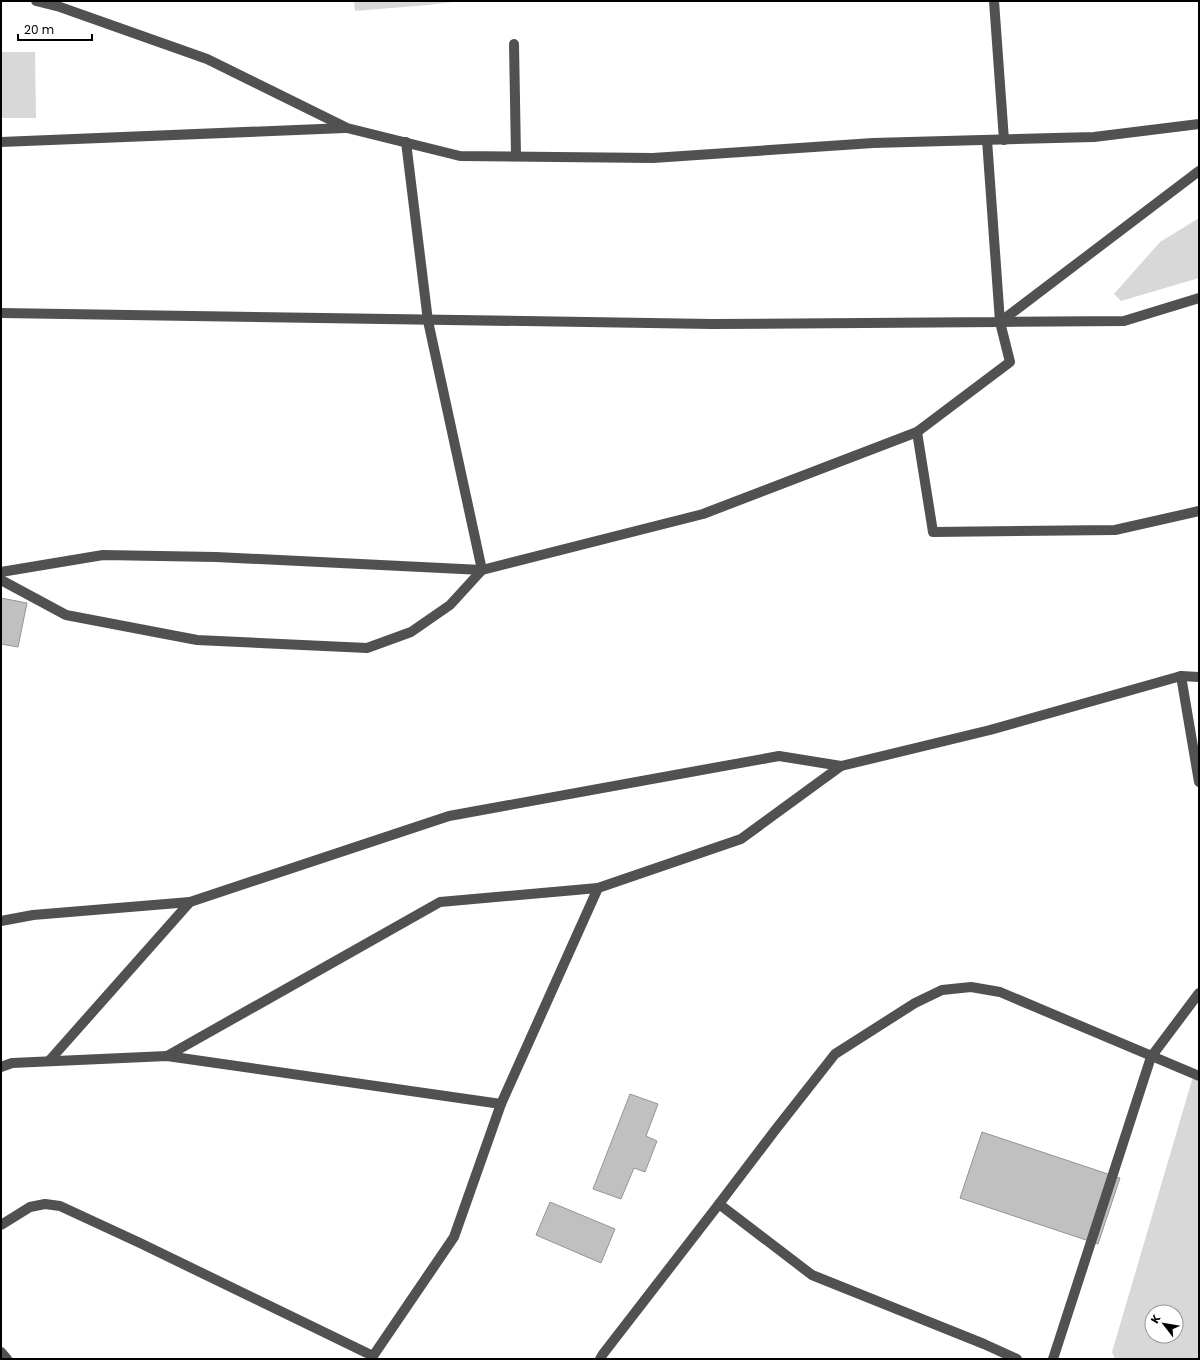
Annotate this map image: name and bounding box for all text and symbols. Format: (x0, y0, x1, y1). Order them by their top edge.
scale bar (18, 16, 92, 42)
text: 20 m (24, 21, 54, 38)
north arrow (1144, 1304, 1184, 1344)
text: K (1147, 1311, 1164, 1326)

